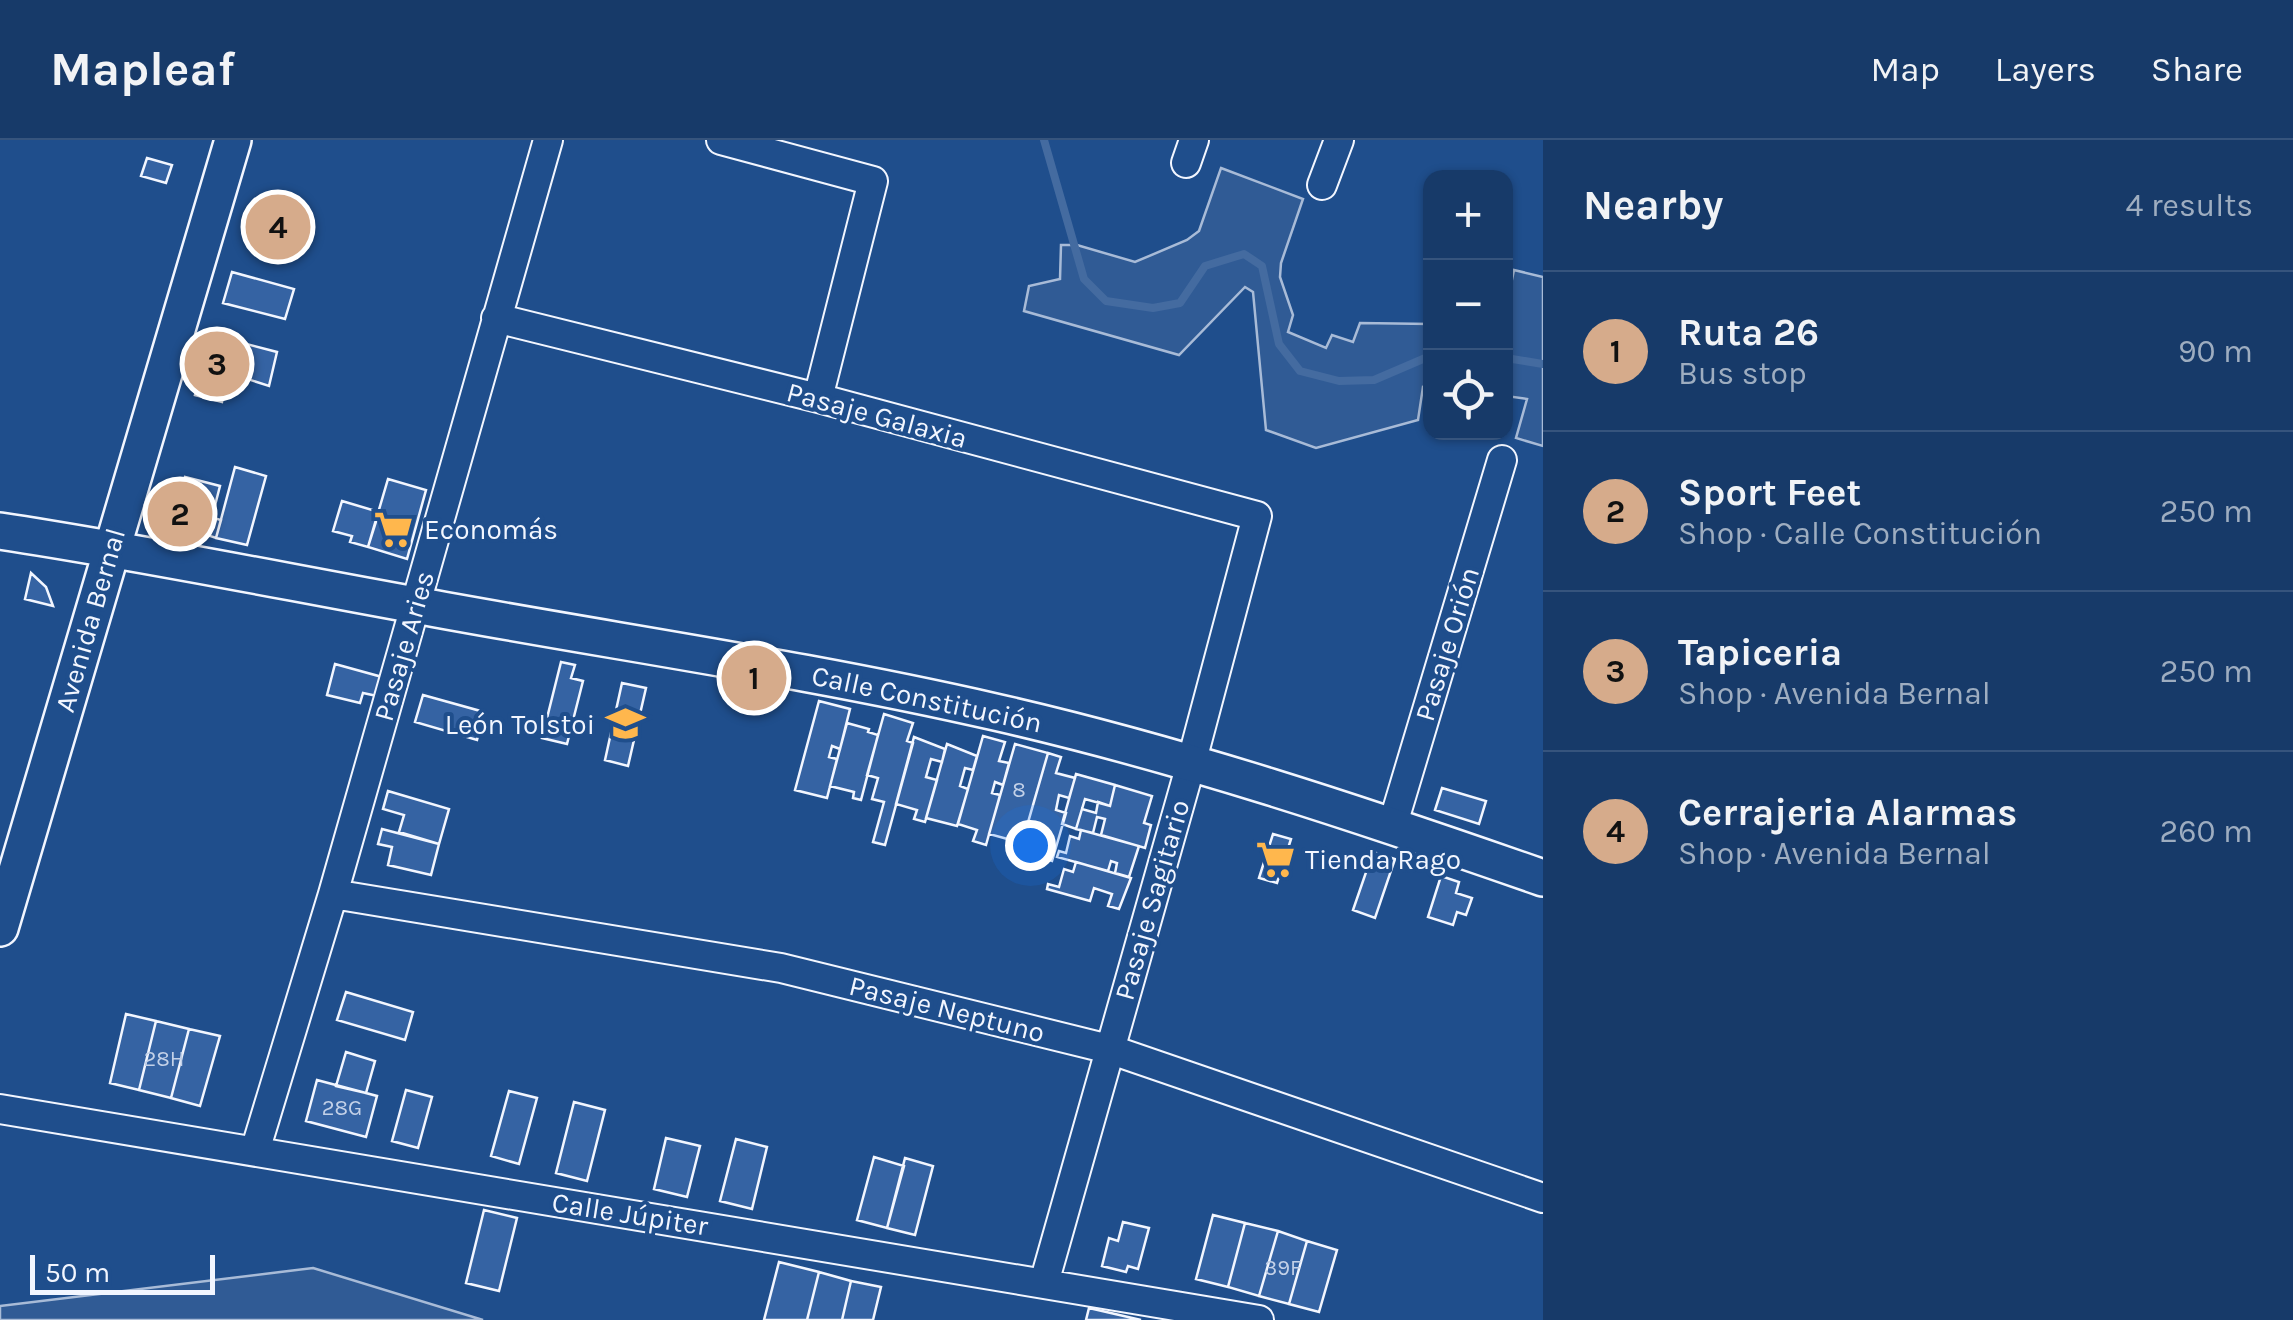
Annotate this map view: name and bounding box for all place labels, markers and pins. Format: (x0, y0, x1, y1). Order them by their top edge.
pin: 4 (246, 189, 310, 264)
pin: 3 (184, 326, 250, 402)
pin: 2 (148, 476, 212, 552)
supermarket icon: Economás (373, 508, 415, 550)
place label: Economás (424, 513, 558, 546)
pin: 1 (722, 640, 786, 716)
school or university icon: León Tolstoi (604, 703, 646, 745)
place label: León Tolstoi (445, 708, 595, 741)
supermarket icon: Tienda Rago (1254, 838, 1296, 880)
place label: Tienda Rago (1305, 843, 1461, 876)

